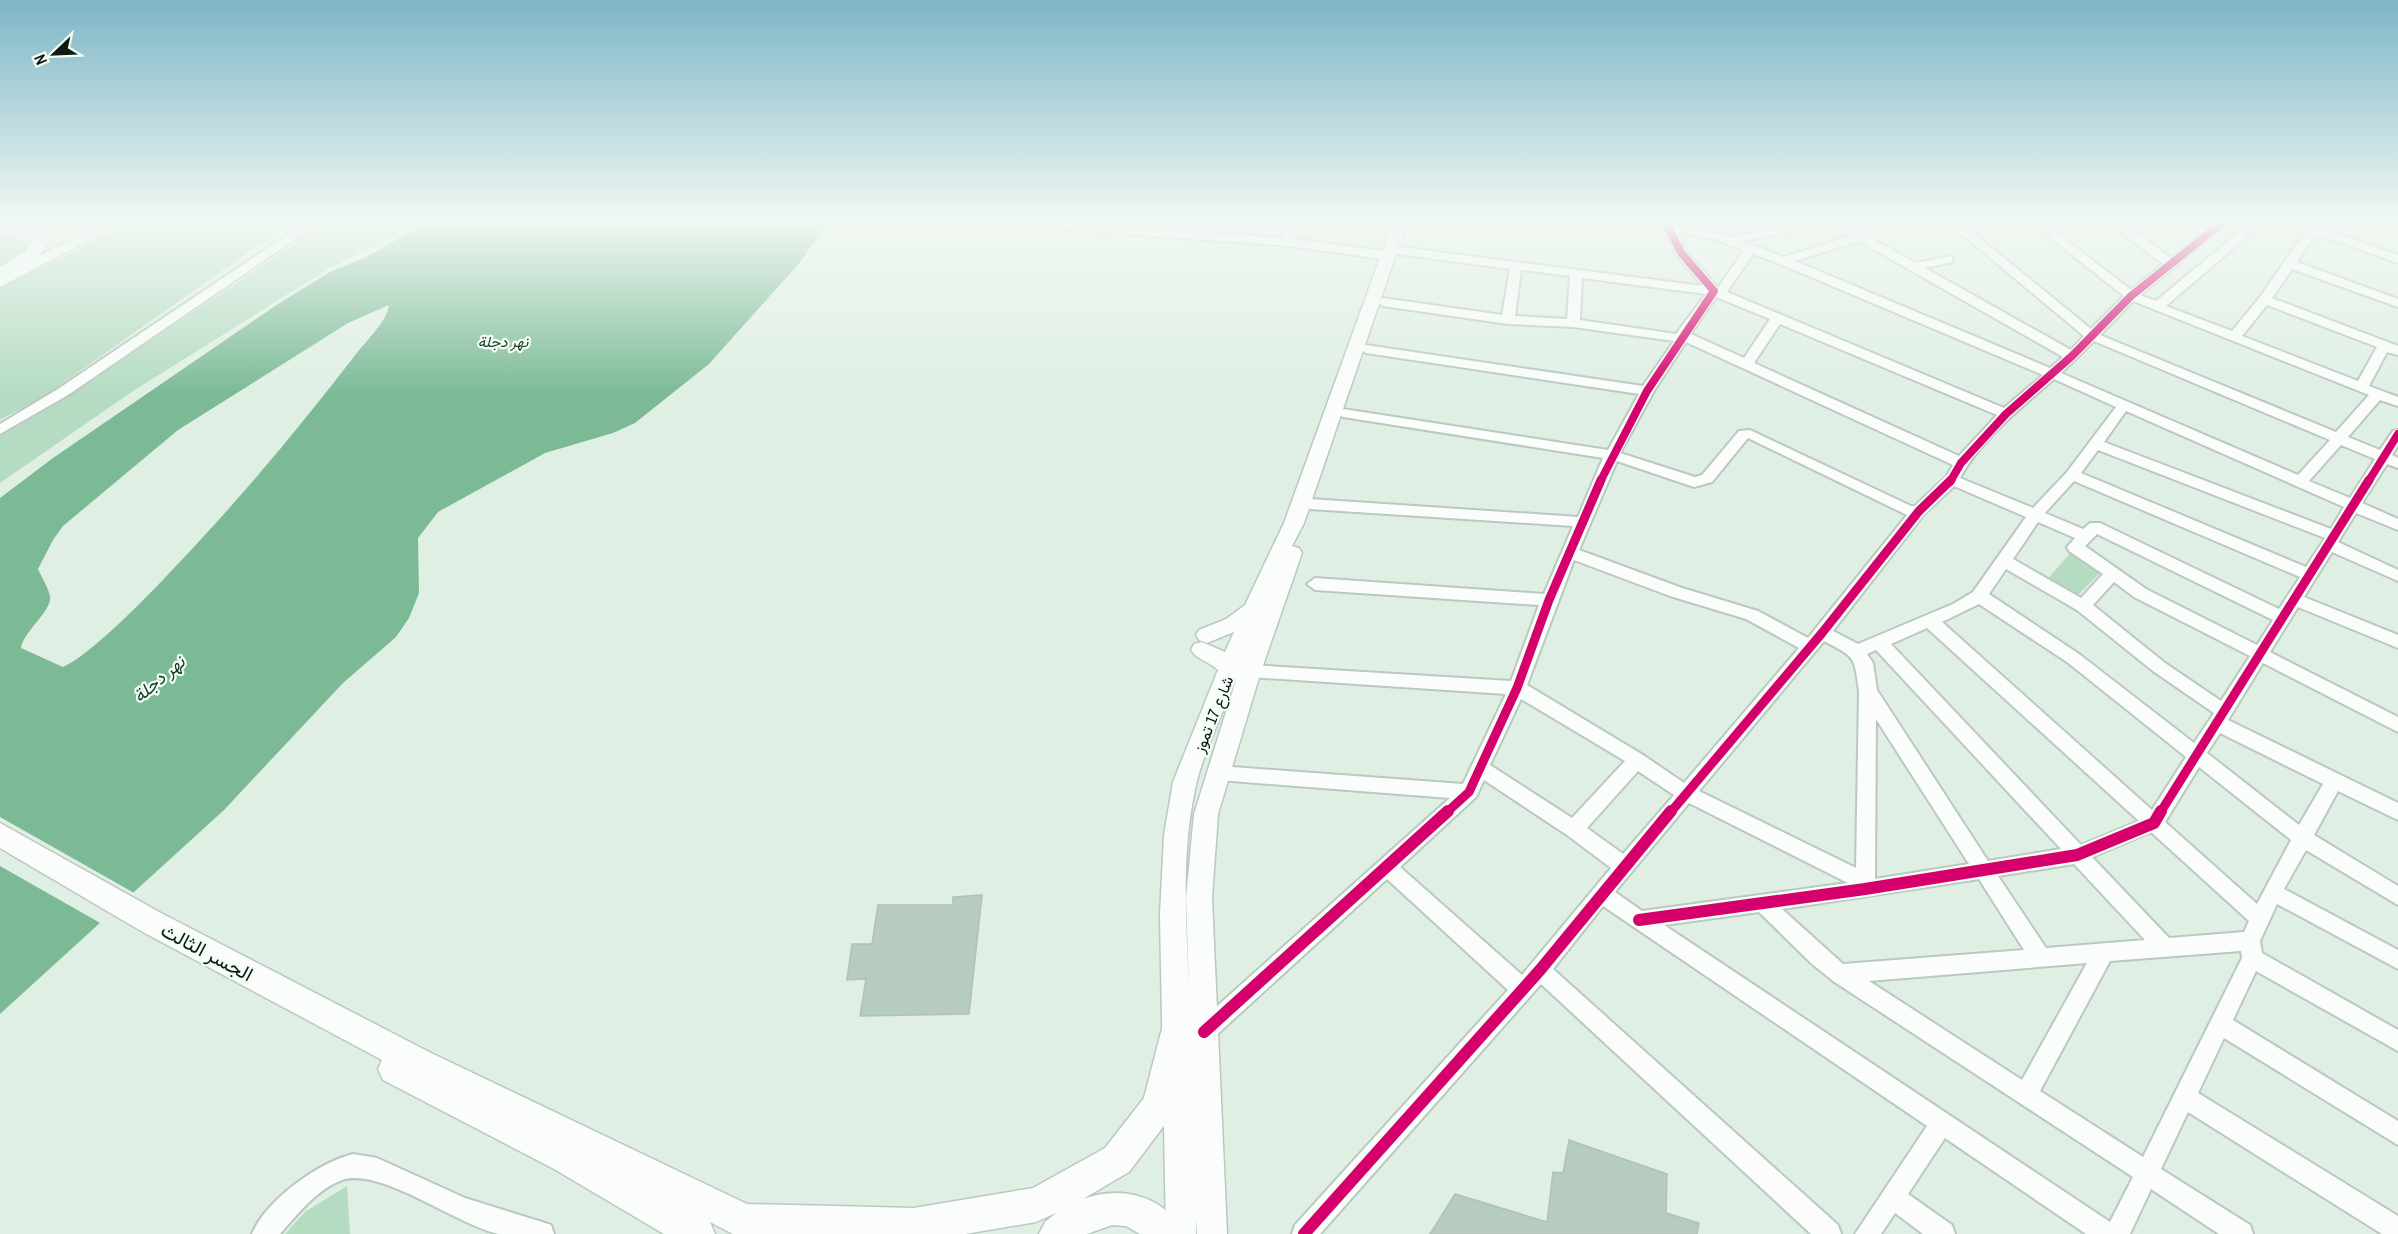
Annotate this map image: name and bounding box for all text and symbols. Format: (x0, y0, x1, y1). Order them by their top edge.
north arrow (24, 24, 84, 84)
text: N (28, 51, 52, 69)
water label: نهر دجلة (478, 331, 529, 352)
water label: نهر دجلة (127, 649, 191, 708)
street label: شارع 17 تموز (1187, 672, 1239, 757)
street label: الجسر الثالث (156, 916, 258, 987)

